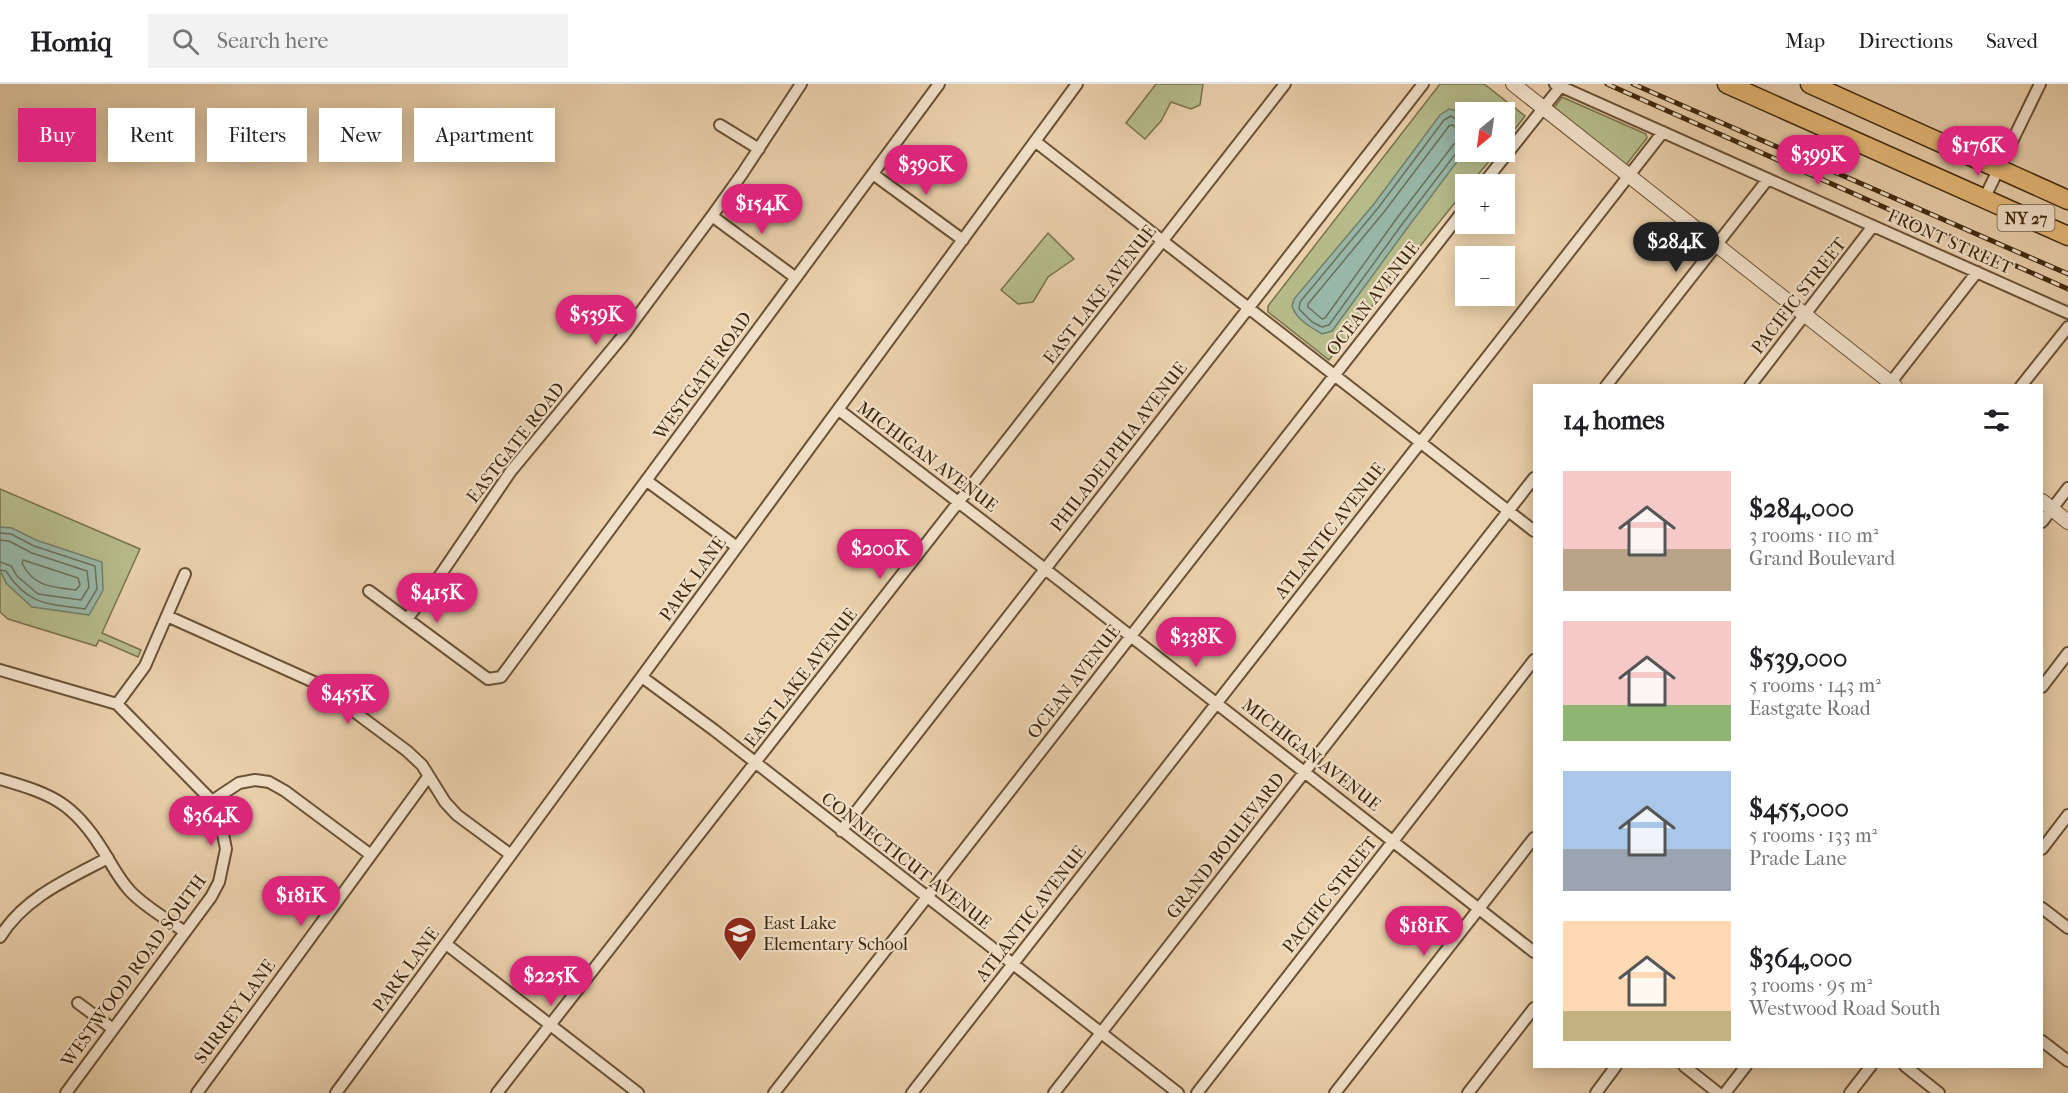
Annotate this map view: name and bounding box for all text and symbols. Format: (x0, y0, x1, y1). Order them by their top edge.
search box (148, 14, 568, 68)
text: Homiq (30, 25, 112, 58)
icon: search (169, 25, 202, 58)
text: Search here (217, 28, 328, 54)
text: Map (1785, 29, 1825, 53)
text: Directions (1858, 29, 1953, 53)
text: Saved (1986, 29, 2038, 53)
north arrow (1455, 102, 1515, 162)
map controls (1455, 102, 1515, 306)
chip: Buy (18, 108, 96, 162)
chip: Rent (108, 108, 195, 162)
chip: Filters (207, 108, 307, 162)
chip: New (319, 108, 402, 162)
chip: Apartment (414, 108, 555, 162)
pin: $176K (1936, 126, 2020, 177)
text: $176K (1951, 134, 2005, 157)
pin: $399K (1776, 135, 1860, 186)
text: $399K (1791, 143, 1845, 166)
pin: $390K (884, 145, 968, 196)
text: $390K (898, 153, 954, 176)
button: + (1455, 174, 1515, 234)
pin: $154K (720, 184, 804, 235)
text: $154K (735, 192, 789, 215)
street label: FRONT STREET (1884, 205, 2016, 279)
road number: NY 27 (1998, 205, 2054, 231)
street label: EAST LAKE AVENUE (1039, 221, 1161, 369)
pin: $284K (1634, 222, 1718, 273)
text: $284K (1647, 230, 1705, 253)
street label: PACIFIC STREET (1747, 233, 1851, 358)
street label: OCEAN AVENUE (1322, 238, 1424, 360)
button: − (1455, 246, 1515, 306)
pin: $539K (554, 295, 638, 346)
text: $539K (570, 303, 622, 326)
street label: WESTGATE ROAD (649, 308, 756, 445)
street label: PHILADELPHIA AVENUE (1046, 358, 1192, 536)
street label: EASTGATE ROAD (462, 379, 570, 507)
street label: MICHIGAN AVENUE (853, 397, 1001, 517)
icon: filters (1980, 404, 2013, 437)
text: 14 homes (1563, 405, 1665, 436)
street label: ATLANTIC AVENUE (1270, 459, 1390, 604)
text: $284,000 (1749, 493, 1854, 524)
icon: home (1611, 495, 1683, 567)
text: 3 rooms · 110 m² (1749, 524, 1878, 547)
pin: $200K (838, 529, 922, 580)
street label: PARK LANE (655, 533, 731, 625)
text: $200K (851, 537, 909, 560)
text: Grand Boulevard (1749, 547, 1895, 570)
pin: $415K (395, 573, 479, 624)
text: $415K (410, 581, 464, 604)
street label: EAST LAKE AVENUE (740, 604, 862, 752)
pin: $338K (1154, 617, 1238, 668)
street label: OCEAN AVENUE (1023, 621, 1125, 743)
text: $338K (1170, 625, 1222, 648)
text: $539,000 (1749, 643, 1847, 674)
icon: home (1611, 645, 1683, 717)
pin: $455K (306, 674, 390, 725)
text: 5 rooms · 143 m² (1749, 674, 1881, 697)
text: $455K (321, 682, 375, 705)
street label: MICHIGAN AVENUE (1237, 694, 1385, 816)
text: Eastgate Road (1749, 697, 1871, 720)
street label: GRAND BOULEVARD (1162, 769, 1290, 923)
street label: CONNECTICUT AVENUE (817, 788, 995, 934)
text: $455,000 (1749, 793, 1849, 824)
icon: home (1611, 795, 1683, 867)
pin: $364K (169, 796, 253, 847)
text: $364K (183, 804, 239, 827)
text: 5 rooms · 133 m² (1749, 824, 1877, 847)
street label: PACIFIC STREET (1278, 832, 1382, 957)
street label: ATLANTIC AVENUE (971, 842, 1091, 987)
text: Prade Lane (1749, 847, 1847, 870)
street label: WESTWOOD ROAD SOUTH (57, 871, 211, 1072)
pin: $181K (259, 876, 343, 927)
text: $181K (276, 884, 326, 907)
pin: $181K (1382, 906, 1466, 957)
place label: East Lake Elementary School (763, 913, 908, 955)
text: $181K (1399, 914, 1449, 937)
school or university icon: East Lake Elementary School (722, 915, 758, 962)
street label: PARK LANE (368, 924, 444, 1016)
text: $364,000 (1749, 943, 1852, 974)
icon: home (1611, 945, 1683, 1017)
street label: SURREY LANE (190, 956, 280, 1068)
pin: $225K (509, 956, 593, 1007)
text: $225K (524, 964, 578, 987)
text: 3 rooms · 95 m² (1749, 974, 1872, 997)
text: Westwood Road South (1749, 997, 1940, 1020)

